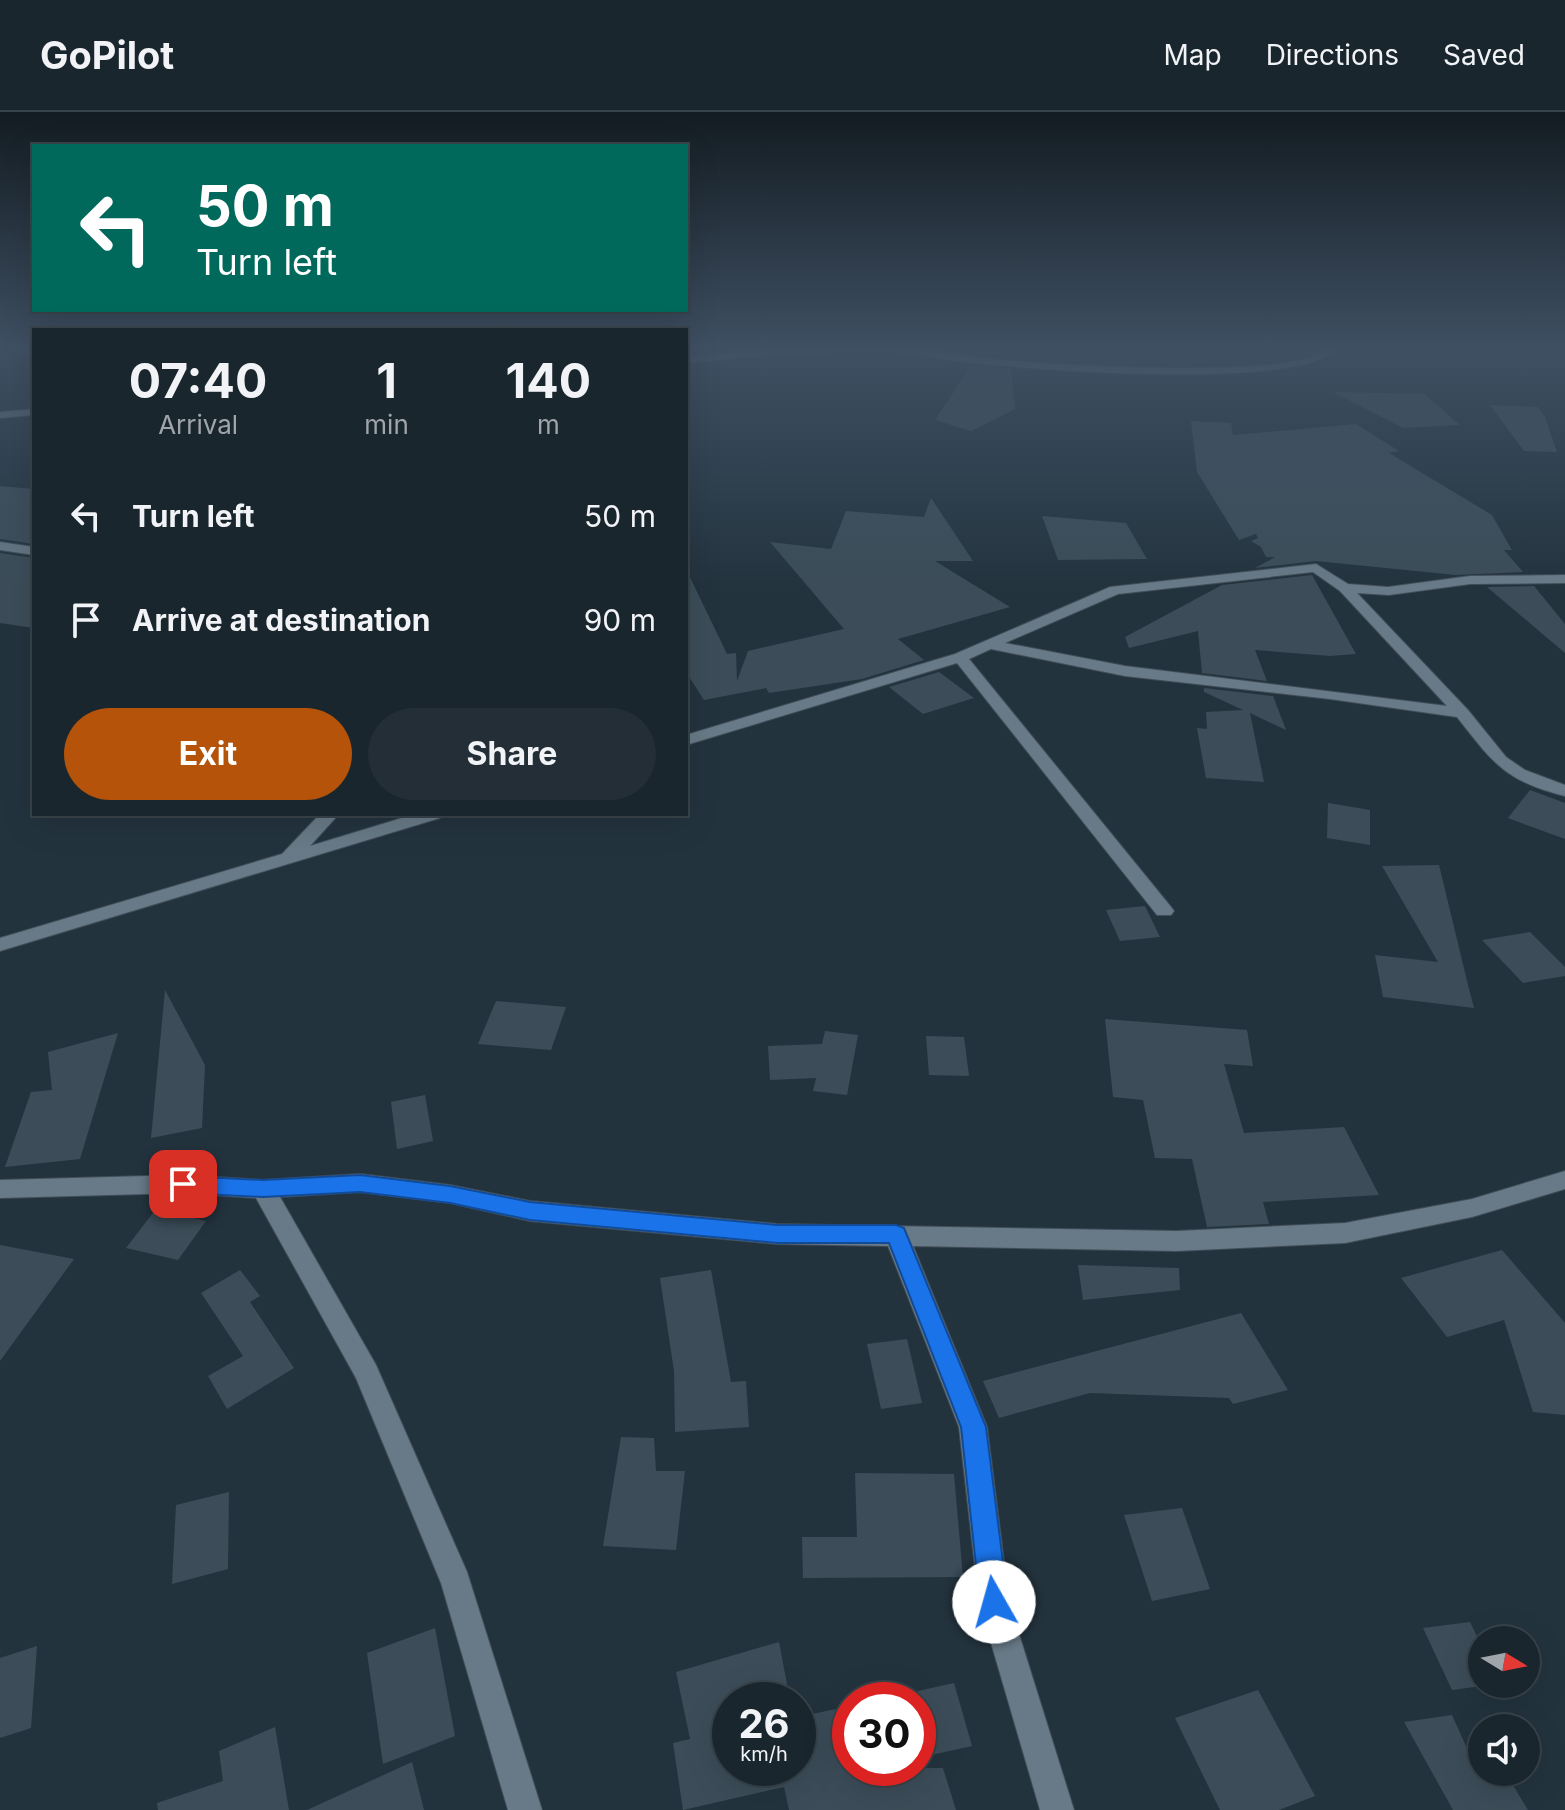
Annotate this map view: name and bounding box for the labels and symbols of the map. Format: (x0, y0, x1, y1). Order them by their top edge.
pin (149, 1150, 217, 1218)
position arrow (952, 1560, 1036, 1644)
north arrow (1468, 1626, 1540, 1698)
speed limit sign: 30 (832, 1682, 936, 1786)

